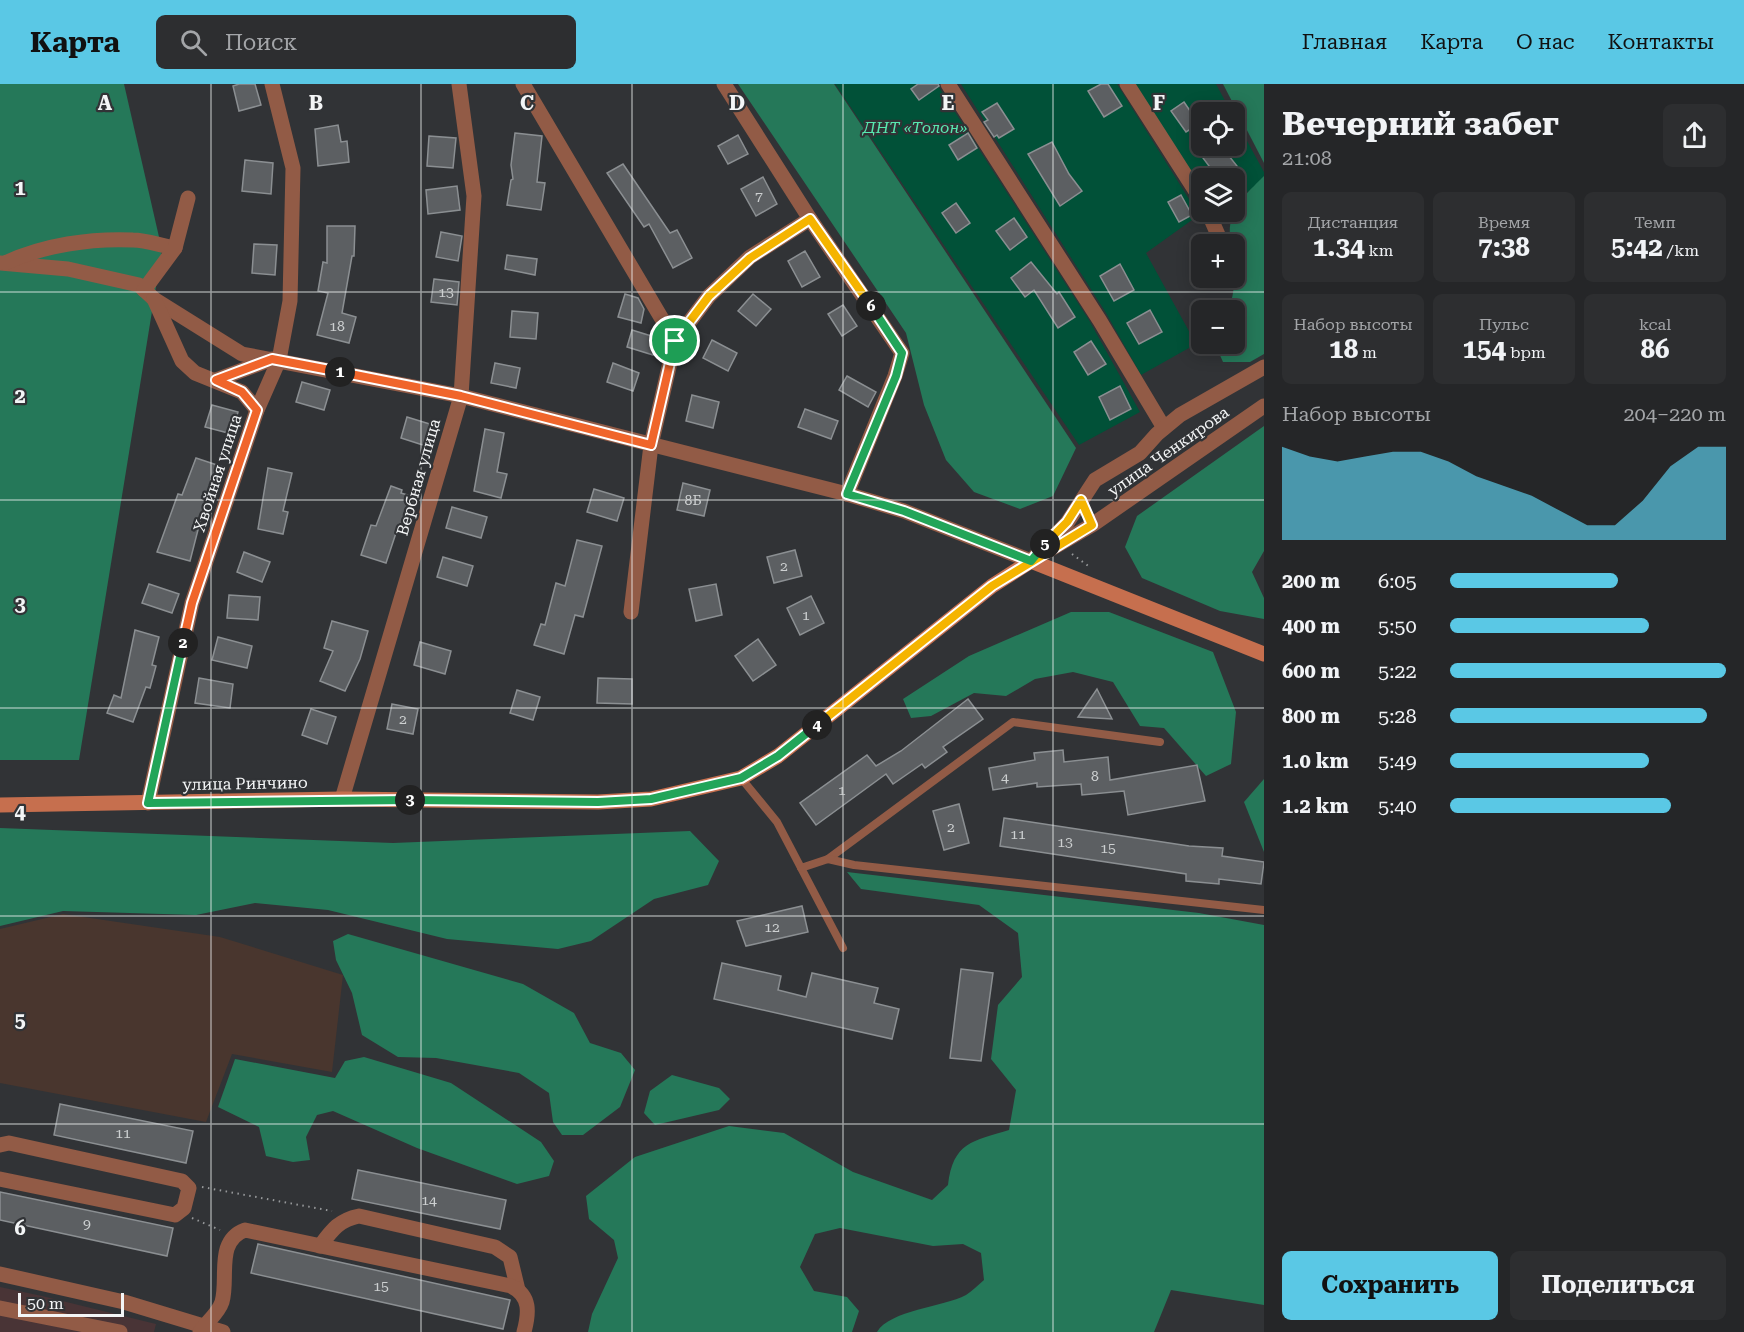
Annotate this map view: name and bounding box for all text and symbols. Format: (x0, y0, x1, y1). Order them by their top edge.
search box (156, 15, 576, 69)
text: Карта (30, 26, 120, 59)
icon: search (177, 26, 210, 59)
text: Поиск (225, 30, 297, 55)
text: Главная (1302, 30, 1387, 54)
text: Карта (1420, 30, 1483, 54)
text: О нас (1516, 30, 1575, 54)
text: Контакты (1608, 30, 1714, 54)
text: A (98, 91, 113, 115)
text: B (309, 91, 323, 115)
text: C (520, 91, 534, 115)
text: D (729, 91, 745, 115)
text: E (942, 91, 955, 115)
text: F (1153, 91, 1165, 115)
map controls (1191, 102, 1245, 354)
button: locate (1191, 102, 1245, 156)
text: Вечерний забег (1282, 104, 1559, 143)
button: share (1663, 104, 1726, 167)
park label: ДНТ «Толон» (862, 118, 967, 137)
text: 21:08 (1282, 146, 1332, 170)
button: layers (1191, 168, 1245, 222)
text: 1 (14, 176, 26, 200)
house number: 7 (755, 188, 763, 204)
text: Дистанция (1308, 213, 1398, 232)
text: Время (1478, 213, 1530, 232)
text: Темп (1634, 213, 1676, 232)
text: 1.34 (1313, 232, 1365, 262)
text: 7:38 (1478, 232, 1530, 262)
text: 5:42 (1611, 232, 1663, 262)
button: + (1191, 234, 1245, 288)
text: km (1365, 241, 1393, 260)
text: /km (1663, 241, 1699, 260)
house number: 13 (438, 284, 454, 300)
pin: 6 (856, 291, 886, 321)
text: 6 (867, 296, 875, 315)
button: − (1191, 300, 1245, 354)
pin (649, 315, 700, 366)
text: Набор высоты (1293, 315, 1413, 334)
text: Пульс (1479, 315, 1529, 334)
text: kcal (1639, 315, 1671, 334)
house number: 18 (329, 318, 345, 334)
icon: arrive (658, 324, 691, 357)
text: 18 (1329, 334, 1358, 364)
text: 154 (1462, 334, 1506, 364)
text: 86 (1640, 334, 1670, 364)
text: m (1358, 343, 1377, 362)
text: bpm (1506, 343, 1546, 362)
pin: 1 (325, 357, 355, 387)
text: 1 (336, 362, 344, 381)
text: 2 (14, 384, 26, 408)
street label: улица Ченкирова (1104, 402, 1233, 500)
text: Набор высоты (1282, 402, 1431, 426)
text: 204–220 m (1623, 402, 1726, 426)
street label: Хвойная улица (190, 412, 246, 534)
street label: Вербная улица (393, 416, 444, 538)
house number: 8Б (685, 492, 701, 508)
pin: 5 (1030, 529, 1060, 559)
text: 5 (1041, 534, 1049, 553)
house number: 2 (780, 558, 788, 574)
text: 200 m (1282, 569, 1340, 593)
text: 6:05 (1378, 569, 1417, 593)
text: 3 (14, 592, 26, 616)
house number: 1 (802, 607, 810, 623)
text: 400 m (1282, 614, 1340, 638)
text: 5:50 (1378, 614, 1417, 638)
pin: 2 (168, 628, 198, 658)
text: 2 (179, 633, 187, 652)
text: 600 m (1282, 659, 1340, 683)
text: 5:22 (1378, 659, 1417, 683)
text: 800 m (1282, 704, 1340, 728)
text: 5:28 (1378, 704, 1417, 728)
pin: 4 (802, 710, 832, 740)
house number: 2 (399, 711, 407, 727)
text: 4 (813, 715, 821, 734)
text: 1.0 km (1282, 749, 1349, 773)
text: 5:49 (1378, 749, 1417, 773)
house number: 8 (1091, 768, 1099, 784)
house number: 4 (1001, 769, 1009, 785)
street label: улица Ринчино (182, 773, 308, 794)
house number: 1 (838, 782, 846, 798)
pin: 3 (395, 785, 425, 815)
text: 3 (406, 790, 414, 809)
text: 1.2 km (1282, 794, 1349, 818)
text: 5:40 (1378, 794, 1417, 818)
text: 4 (14, 800, 26, 824)
house number: 2 (947, 819, 955, 835)
house number: 11 (1010, 826, 1026, 842)
house number: 13 (1057, 834, 1073, 850)
house number: 15 (1100, 840, 1116, 856)
house number: 12 (764, 919, 780, 935)
text: 5 (14, 1008, 26, 1032)
house number: 11 (115, 1125, 131, 1141)
house number: 14 (421, 1192, 437, 1208)
text: 6 (14, 1216, 26, 1240)
house number: 9 (83, 1216, 91, 1232)
button: Сохранить (1282, 1251, 1498, 1320)
button: Поделиться (1510, 1251, 1726, 1320)
house number: 15 (373, 1278, 389, 1294)
scale bar (18, 1290, 124, 1318)
text: 50 m (27, 1294, 64, 1313)

